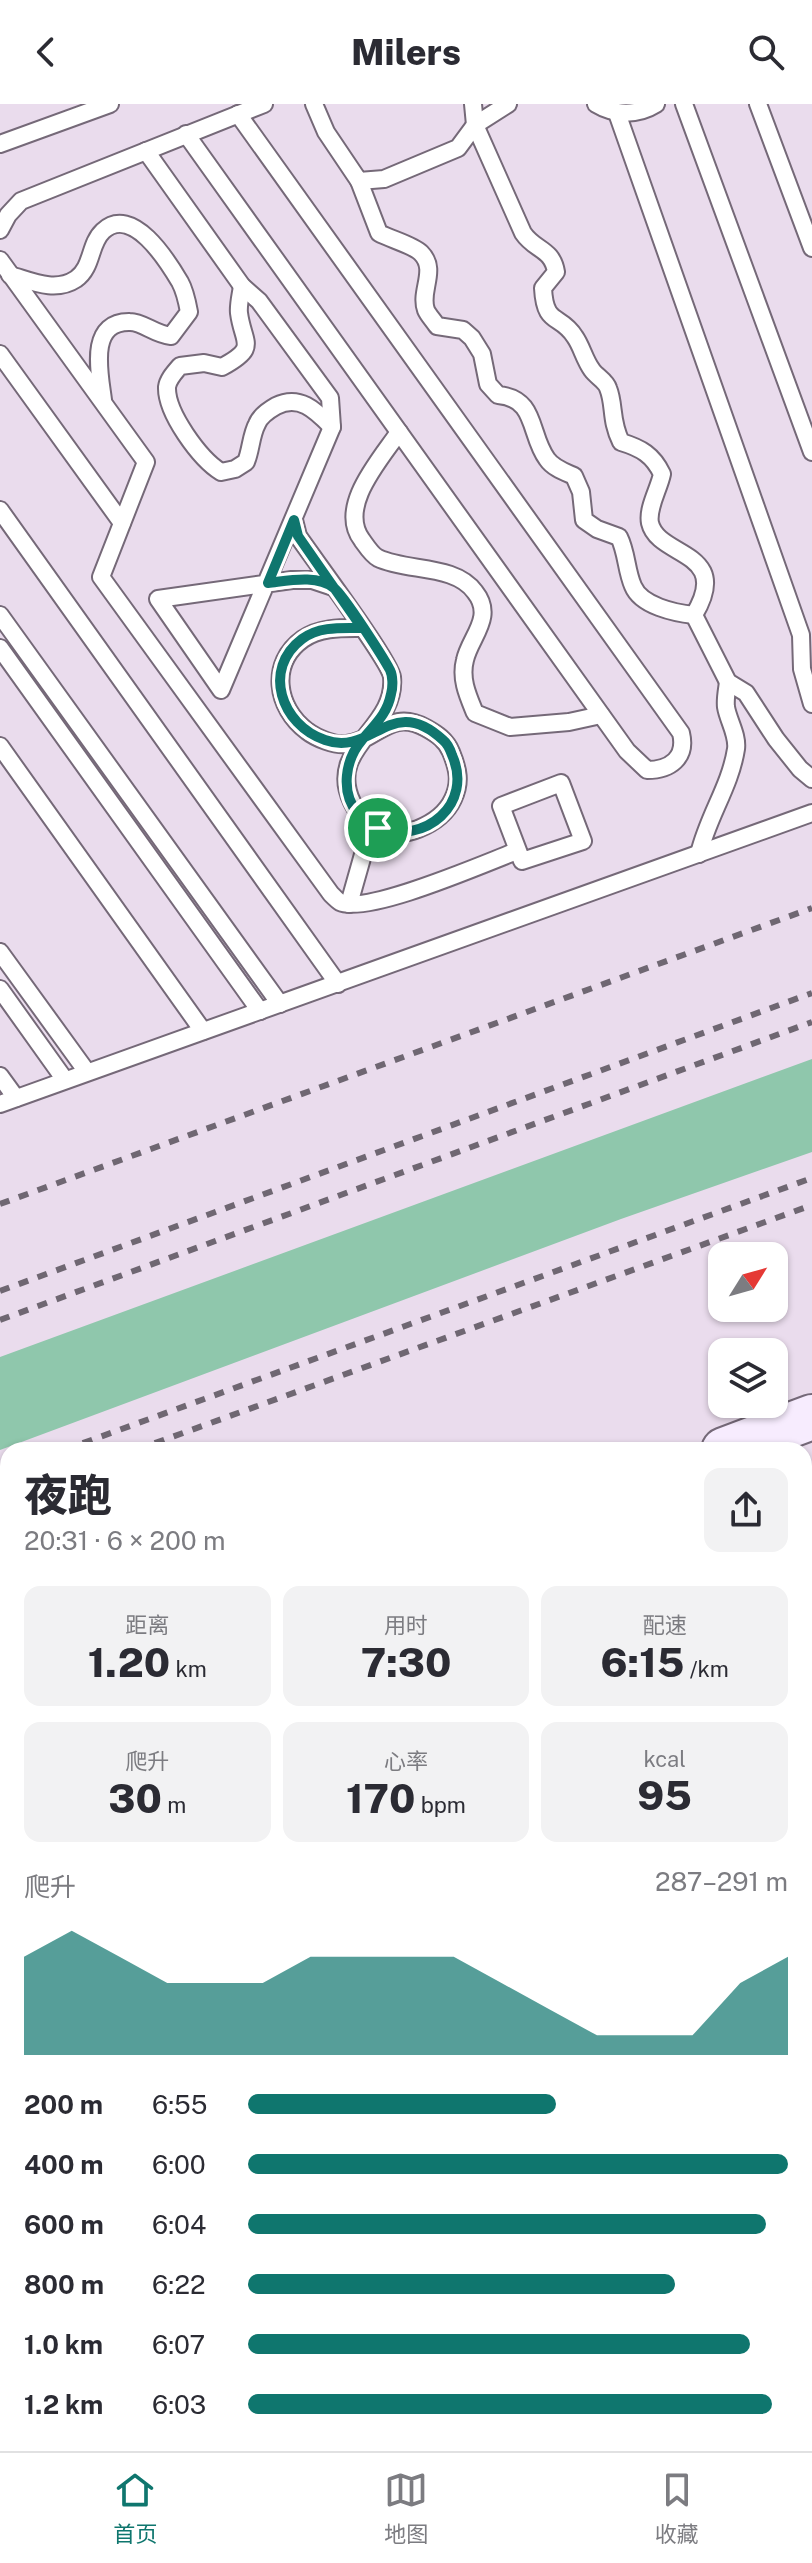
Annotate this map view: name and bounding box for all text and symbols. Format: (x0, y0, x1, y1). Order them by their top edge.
icon: back (24, 30, 68, 74)
icon: search (744, 30, 788, 74)
text: Milers (351, 31, 461, 73)
pin (344, 794, 412, 862)
icon: arrive (356, 806, 400, 850)
north arrow (708, 1242, 788, 1322)
map controls (708, 1242, 788, 1418)
button: layers (708, 1338, 788, 1418)
button: share (704, 1468, 788, 1552)
text: 夜跑 (24, 1469, 112, 1521)
text: 20:31 · 6 × 200 m (24, 1525, 225, 1556)
text: 距离 (125, 1612, 169, 1638)
text: 用时 (384, 1612, 428, 1638)
text: 配速 (643, 1612, 687, 1638)
text: 1.20 (88, 1639, 170, 1686)
text: 7:30 (361, 1639, 451, 1686)
text: 6:15 (601, 1639, 684, 1686)
text: km (170, 1656, 207, 1682)
text: /km (684, 1656, 729, 1682)
text: kcal (643, 1746, 686, 1772)
text: 爬升 (125, 1748, 169, 1774)
text: 心率 (384, 1748, 428, 1774)
text: 95 (637, 1772, 692, 1819)
text: 30 (108, 1775, 162, 1822)
text: 170 (346, 1775, 415, 1822)
text: m (162, 1792, 186, 1818)
text: bpm (415, 1792, 466, 1818)
text: 287–291 m (655, 1866, 788, 1897)
text: 爬升 (24, 1871, 76, 1902)
text: 200 m (24, 2089, 103, 2120)
text: 6:55 (152, 2089, 207, 2120)
text: 400 m (24, 2149, 104, 2180)
text: 6:00 (152, 2149, 206, 2180)
text: 600 m (24, 2209, 104, 2240)
text: 6:04 (152, 2209, 206, 2240)
text: 800 m (24, 2269, 104, 2300)
text: 6:22 (152, 2269, 206, 2300)
text: 1.0 km (24, 2329, 103, 2360)
text: 6:07 (152, 2329, 205, 2360)
text: 1.2 km (24, 2389, 103, 2420)
text: 6:03 (152, 2389, 206, 2420)
tab: 首页 (113, 2468, 157, 2548)
tab: 地图 (384, 2468, 428, 2548)
tab: 收藏 (655, 2468, 699, 2548)

